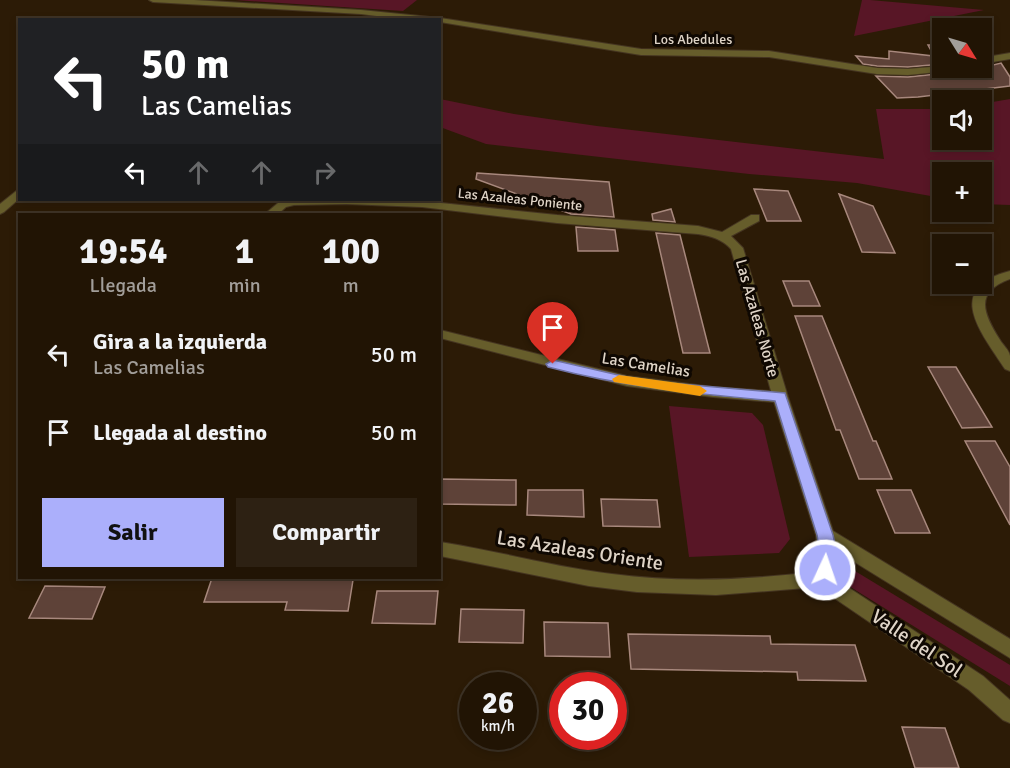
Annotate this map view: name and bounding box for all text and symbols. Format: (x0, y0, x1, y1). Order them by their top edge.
north arrow (932, 18, 992, 78)
map controls (932, 18, 992, 294)
street label: Los Abedules (654, 31, 732, 48)
text: 50 m (141, 39, 230, 90)
icon: left (42, 42, 120, 120)
text: Las Camelias (141, 90, 292, 123)
button: sound (932, 90, 992, 150)
icon: left (119, 156, 152, 189)
icon: ahead (182, 156, 215, 189)
icon: ahead (245, 156, 278, 189)
icon: right (308, 156, 341, 189)
button: + (932, 162, 992, 222)
street label: Las Azaleas Poniente (457, 184, 583, 215)
text: 19:54 (79, 229, 167, 274)
text: 1 (235, 229, 254, 274)
text: 100 (322, 229, 380, 274)
button: − (932, 234, 992, 294)
street label: Las Azaleas Norte (731, 257, 783, 380)
text: Llegada (90, 273, 157, 298)
text: min (228, 273, 261, 298)
text: m (343, 273, 359, 298)
pin (527, 302, 578, 364)
icon: arrive (536, 311, 569, 344)
text: Gira a la izquierda (93, 328, 267, 355)
icon: left (42, 338, 75, 371)
text: 50 m (371, 341, 417, 368)
street label: Las Camelias (600, 348, 692, 382)
text: Las Camelias (93, 355, 205, 380)
icon: arrive (42, 416, 75, 449)
text: Llegada al destino (93, 419, 267, 446)
text: 50 m (371, 419, 417, 446)
button: Salir (42, 498, 224, 567)
button: Compartir (236, 498, 417, 567)
street label: Las Azaleas Oriente (495, 525, 665, 576)
position arrow (793, 538, 857, 602)
street label: Valle del Sol (866, 604, 967, 683)
speed limit sign: 30 (549, 672, 627, 750)
text: 26 (482, 685, 514, 722)
text: km/h (481, 717, 515, 735)

